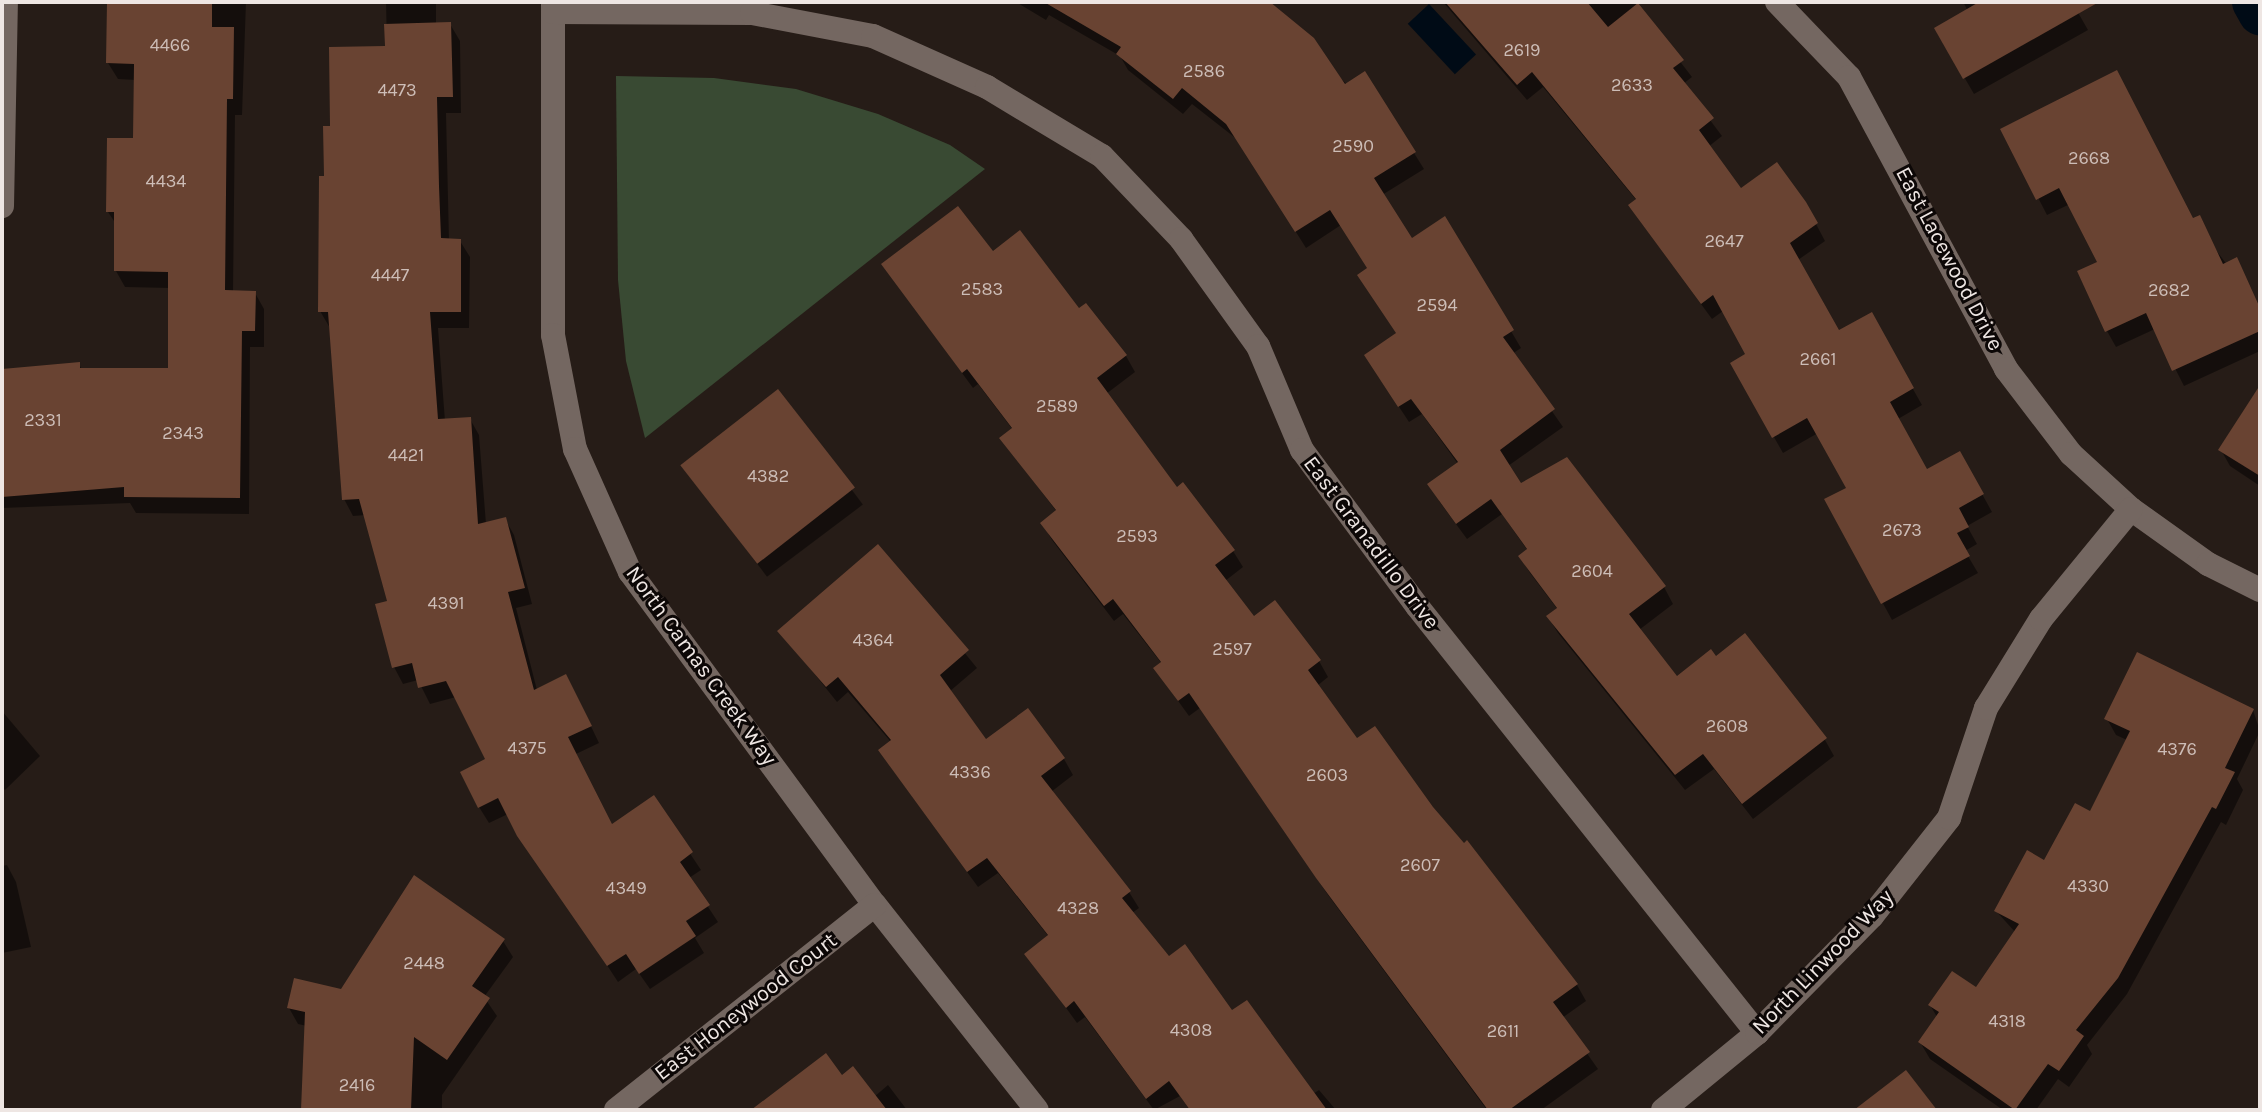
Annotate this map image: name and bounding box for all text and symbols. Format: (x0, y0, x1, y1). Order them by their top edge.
house number: 4466 (150, 34, 190, 56)
house number: 2619 (1503, 39, 1541, 61)
house number: 2586 (1183, 60, 1225, 82)
house number: 2633 (1611, 74, 1653, 96)
house number: 4473 (377, 79, 417, 101)
house number: 2590 (1332, 135, 1374, 157)
house number: 2668 (2068, 147, 2110, 169)
street label: East Lacewood Drive (1889, 163, 2009, 355)
house number: 4434 (146, 170, 186, 192)
house number: 2647 (1704, 230, 1744, 252)
house number: 4447 (371, 264, 409, 286)
house number: 2583 (961, 278, 1003, 300)
house number: 2682 (2148, 279, 2190, 301)
house number: 2594 (1416, 294, 1458, 316)
house number: 2661 (1800, 348, 1836, 370)
house number: 2589 (1036, 395, 1078, 417)
house number: 2331 (24, 409, 62, 431)
house number: 2343 (162, 422, 204, 444)
house number: 4421 (388, 444, 424, 466)
street label: East Granadillo Drive (1297, 451, 1445, 635)
house number: 4382 (747, 465, 789, 487)
house number: 2673 (1882, 519, 1922, 541)
house number: 2593 (1116, 525, 1158, 547)
house number: 2604 (1571, 560, 1613, 582)
street label: North Camas Creek Way (620, 561, 782, 771)
house number: 4391 (427, 592, 465, 614)
house number: 4364 (852, 629, 894, 651)
house number: 2597 (1212, 638, 1252, 660)
house number: 2608 (1706, 715, 1748, 737)
house number: 4375 (507, 737, 547, 759)
house number: 4376 (2157, 738, 2197, 760)
house number: 4336 (949, 761, 991, 783)
house number: 2603 (1306, 764, 1348, 786)
house number: 2607 (1400, 854, 1440, 876)
house number: 4330 (2067, 875, 2109, 897)
house number: 4349 (605, 877, 647, 899)
street label: North Linwood Way (1747, 884, 1899, 1040)
house number: 4328 (1057, 897, 1099, 919)
street label: East Honeywood Court (649, 928, 843, 1086)
house number: 2448 (403, 952, 445, 974)
house number: 4318 (1988, 1010, 2026, 1032)
house number: 4308 (1170, 1019, 1212, 1041)
house number: 2611 (1487, 1020, 1519, 1042)
house number: 2416 (339, 1074, 375, 1096)

